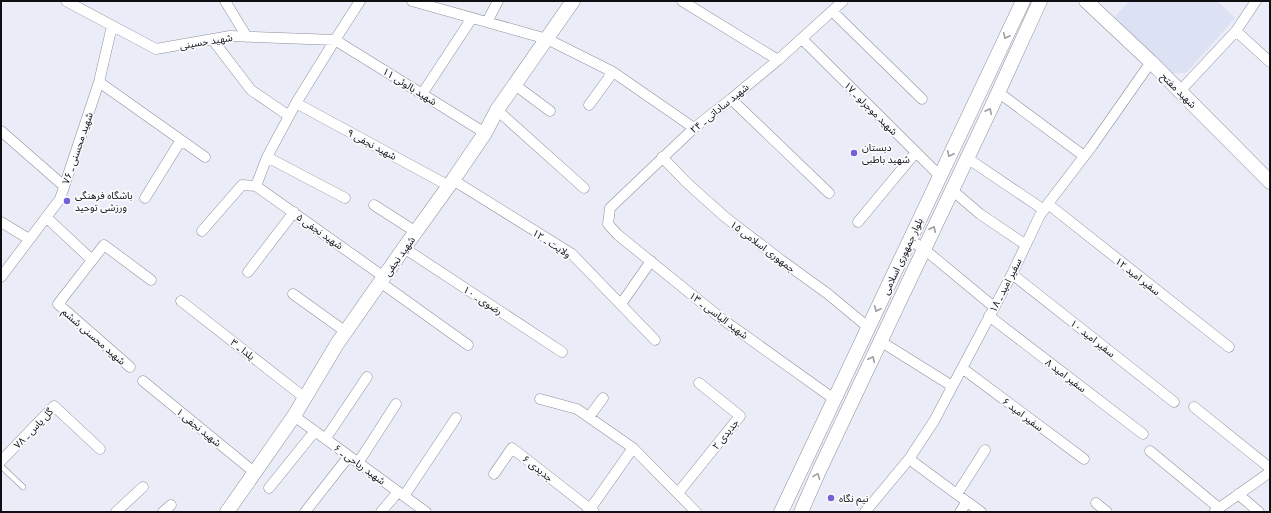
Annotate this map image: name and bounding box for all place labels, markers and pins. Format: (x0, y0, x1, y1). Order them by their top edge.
place label: دبستان شهید باطبی (862, 140, 910, 166)
marker: دبستان شهید باطبی (849, 148, 859, 158)
place label: باشگاه فرهنگی ورزشی توحید (75, 188, 133, 214)
marker: باشگاه فرهنگی ورزشی توحید (62, 196, 72, 206)
place label: نیم نگاه (839, 491, 869, 506)
marker: نیم نگاه (826, 493, 836, 503)

